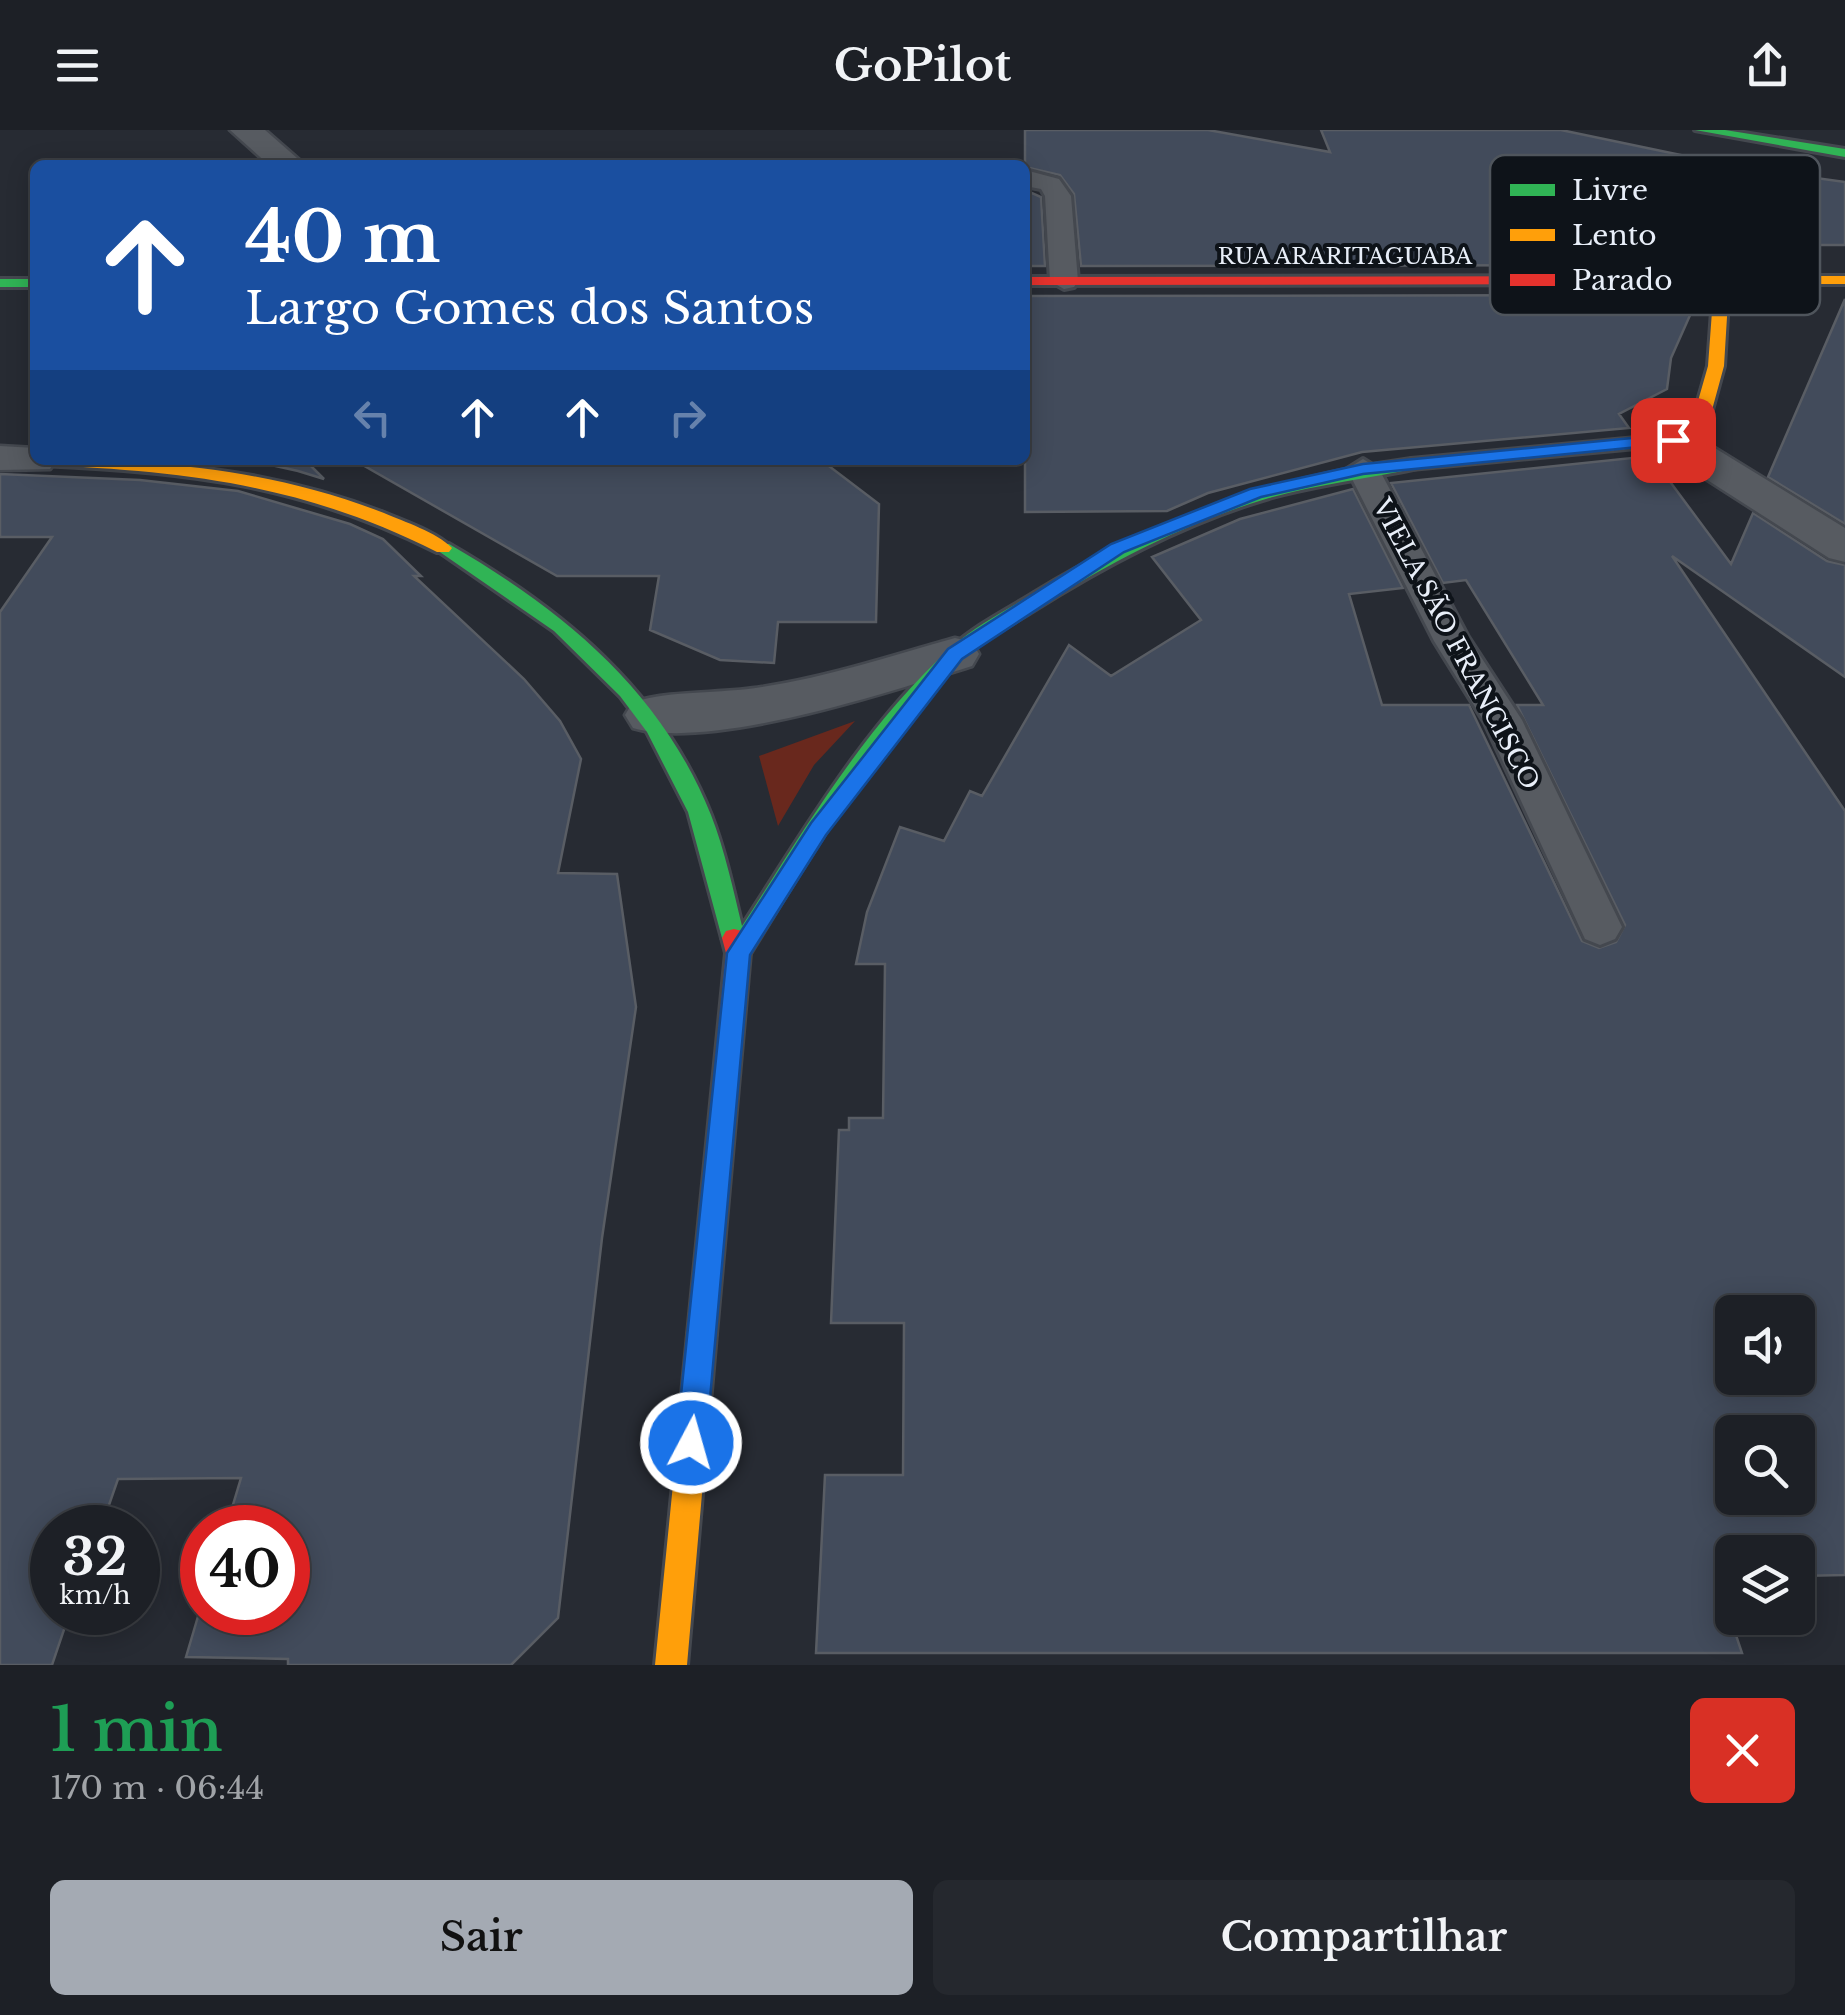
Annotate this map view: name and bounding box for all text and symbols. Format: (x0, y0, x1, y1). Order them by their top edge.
text: GoPilot (834, 37, 1011, 93)
icon: menu (50, 38, 105, 93)
icon: share (1740, 38, 1795, 93)
legend (1490, 155, 1820, 315)
text: Livre (1572, 173, 1648, 208)
text: 40 m (245, 194, 440, 281)
icon: ahead (80, 200, 210, 330)
text: Lento (1572, 218, 1657, 253)
street label: RUA ARARITAGUABA (1218, 243, 1473, 270)
text: Parado (1572, 263, 1673, 298)
text: Largo Gomes dos Santos (245, 280, 814, 336)
icon: left (345, 390, 400, 445)
icon: ahead (450, 390, 505, 445)
icon: ahead (555, 390, 610, 445)
icon: right (660, 390, 715, 445)
pin (1631, 398, 1716, 483)
icon: arrive (1646, 413, 1701, 468)
street label: VIELA SÃO FRANCISCO (1366, 492, 1547, 795)
map controls (1715, 1295, 1815, 1635)
button: sound (1715, 1295, 1815, 1395)
position arrow (639, 1391, 743, 1495)
button: search (1715, 1415, 1815, 1515)
speed limit sign: 40 (180, 1505, 310, 1635)
text: 32 (63, 1526, 127, 1589)
button: layers (1715, 1535, 1815, 1635)
text: km/h (60, 1580, 130, 1611)
text: 1 min (50, 1693, 223, 1767)
button: close (1690, 1698, 1795, 1803)
text: 170 m · 06:44 (50, 1768, 264, 1808)
button: Sair (50, 1880, 913, 1995)
button: Compartilhar (933, 1880, 1795, 1995)

